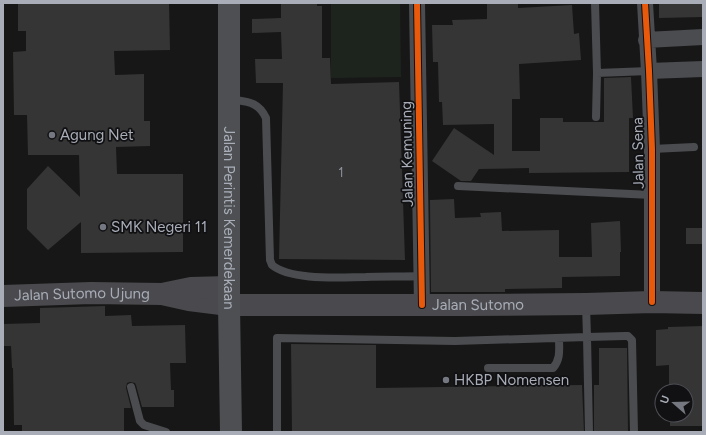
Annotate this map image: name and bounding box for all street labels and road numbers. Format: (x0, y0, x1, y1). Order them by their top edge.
street label: Jalan Kemuning (397, 101, 417, 207)
street label: Jalan Sena (628, 117, 648, 189)
street label: Jalan Perintis Kemerdekaan (220, 126, 238, 310)
street label: Jalan Sutomo Ujung (14, 284, 150, 305)
street label: Jalan Sutomo (432, 296, 524, 314)

